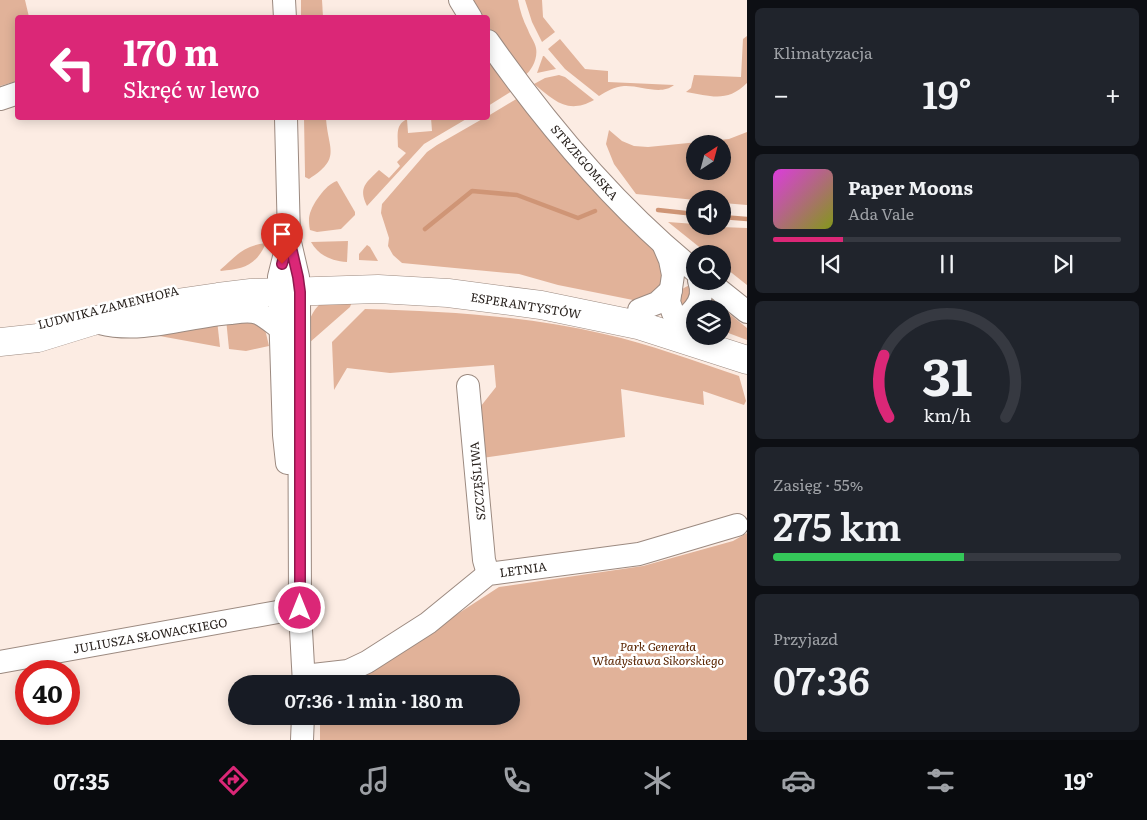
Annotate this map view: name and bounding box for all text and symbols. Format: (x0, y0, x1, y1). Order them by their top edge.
text: 170 m (123, 25, 219, 77)
icon: left (40, 35, 105, 100)
text: Klimatyzacja (773, 40, 873, 64)
text: 19° (922, 64, 972, 121)
text: Skręć w lewo (123, 72, 260, 105)
text: − (773, 72, 789, 114)
text: + (1105, 72, 1121, 114)
street label: STRZEGOMSKA (547, 120, 623, 204)
north arrow (686, 135, 731, 180)
map controls (686, 135, 731, 345)
text: Paper Moons (848, 173, 973, 201)
button: sound (686, 190, 731, 235)
text: Ada Vale (848, 201, 914, 225)
pin (261, 213, 303, 264)
icon: arrive (268, 220, 296, 248)
button: search (686, 245, 731, 290)
icon: previous (817, 250, 845, 278)
icon: pause (933, 250, 961, 278)
icon: next (1049, 250, 1077, 278)
street label: LUDWIKA ZAMENHOFA (36, 281, 181, 333)
street label: ESPERANTYSTÓW (469, 287, 583, 323)
button: layers (686, 300, 731, 345)
text: 31 (922, 335, 972, 412)
text: km/h (923, 401, 971, 428)
street label: SZCZĘŚLIWA (465, 441, 489, 521)
text: Zasięg · 55% (773, 472, 863, 496)
text: 275 km (773, 496, 901, 553)
street label: LETNIA (498, 557, 548, 581)
position arrow (273, 581, 325, 633)
street label: JULIUSZA SŁOWACKIEGO (71, 613, 229, 657)
text: Przyjazd (773, 626, 838, 650)
park label: Park Generała Władysława Sikorskiego (592, 637, 724, 669)
text: 07:36 (773, 650, 870, 707)
speed limit sign: 40 (15, 660, 80, 725)
text: 07:36 · 1 min · 180 m (285, 686, 463, 714)
icon: directions (216, 763, 251, 798)
icon: music (357, 763, 392, 798)
icon: phone (499, 763, 534, 798)
icon: climate (640, 763, 675, 798)
icon: car (781, 763, 816, 798)
icon: filters (923, 763, 958, 798)
text: 07:35 (53, 764, 109, 797)
text: 19° (1064, 764, 1094, 797)

